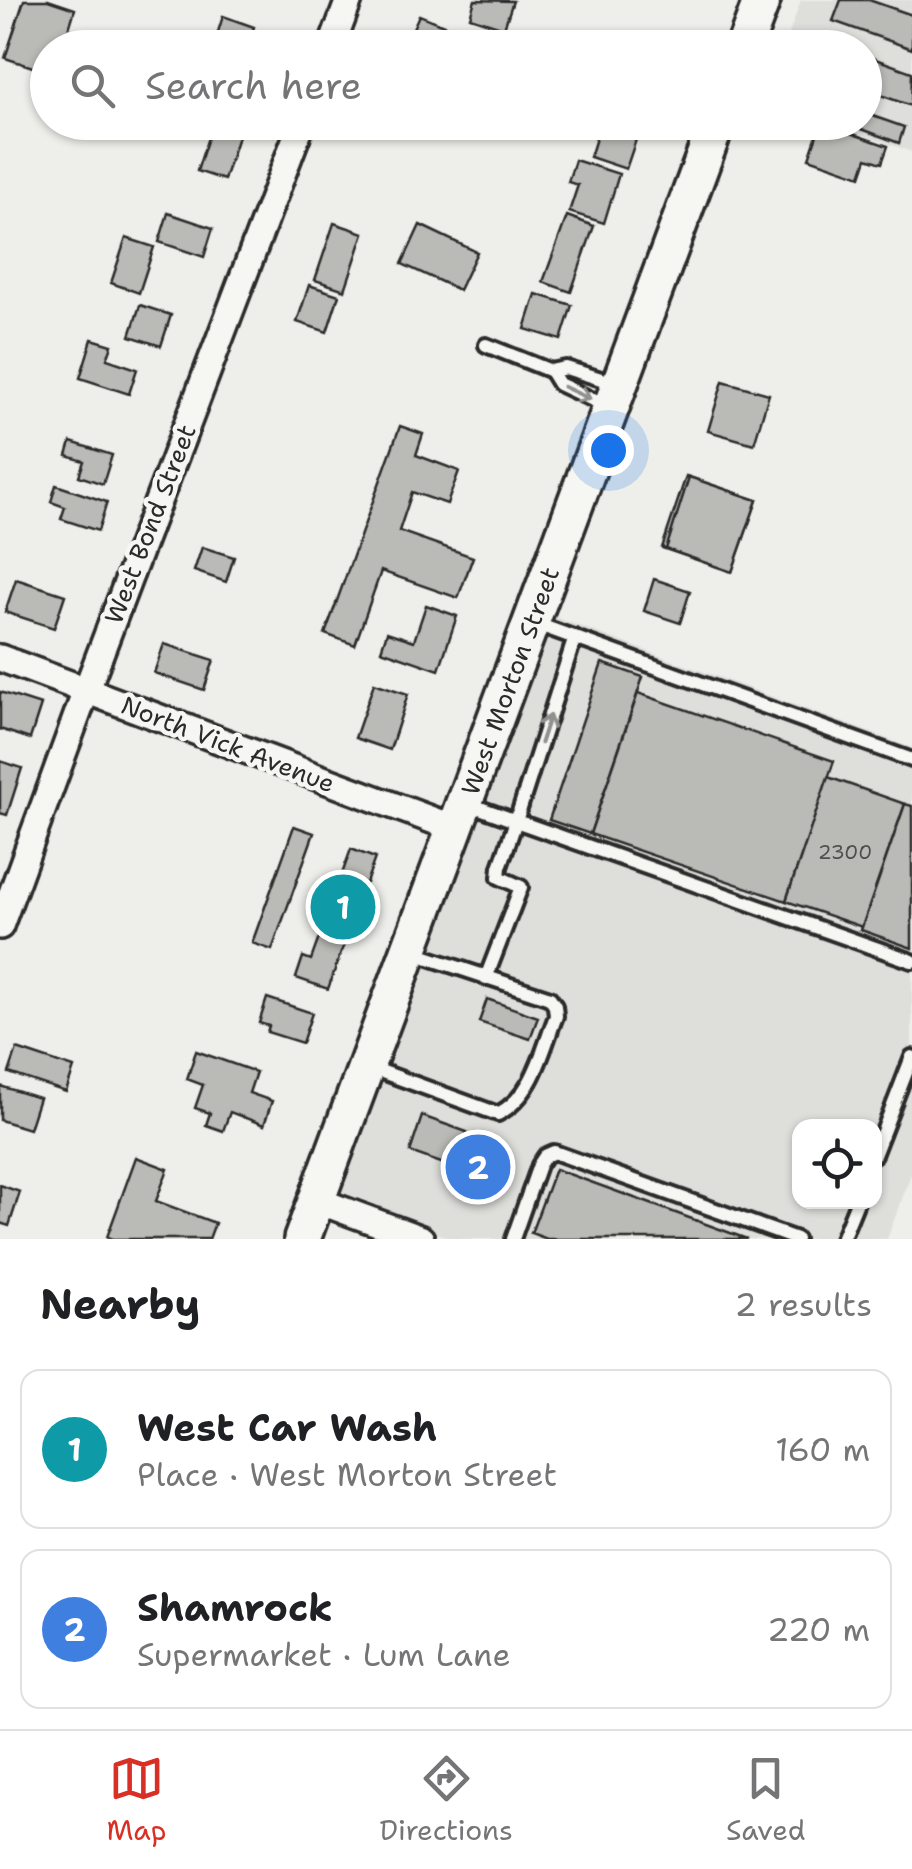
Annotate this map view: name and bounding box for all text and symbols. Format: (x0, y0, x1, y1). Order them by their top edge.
search box (30, 30, 882, 140)
icon: search (65, 58, 120, 113)
text: Search here (145, 60, 362, 111)
one-way arrow (561, 384, 591, 403)
street label: West Bond Street (96, 419, 204, 629)
your location (583, 425, 634, 476)
street label: West Morton Street (453, 562, 567, 800)
street label: North Vick Avenue (116, 688, 340, 800)
one-way arrow (538, 714, 556, 746)
house number: 2300 (818, 839, 872, 865)
pin: 1 (310, 870, 376, 944)
map controls (792, 1119, 882, 1209)
button: locate (792, 1119, 882, 1209)
pin: 2 (446, 1130, 510, 1204)
text: Nearby (40, 1276, 200, 1332)
text: 2 results (735, 1283, 872, 1326)
text: West Car Wash (137, 1402, 437, 1453)
text: 1 (67, 1428, 82, 1471)
text: 160 m (775, 1428, 870, 1471)
text: Place · West Morton Street (137, 1453, 557, 1496)
text: Shamrock (137, 1582, 333, 1633)
text: 2 (63, 1608, 86, 1651)
text: 220 m (767, 1608, 870, 1651)
text: Supermarket · Lum Lane (137, 1633, 511, 1676)
tab: Map (107, 1751, 166, 1849)
tab: Directions (379, 1751, 513, 1849)
tab: Saved (726, 1751, 805, 1849)

